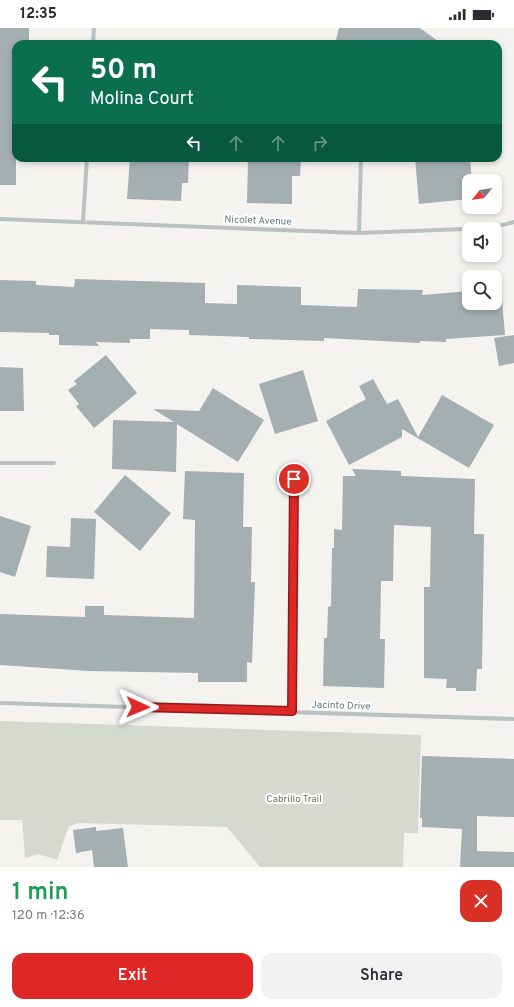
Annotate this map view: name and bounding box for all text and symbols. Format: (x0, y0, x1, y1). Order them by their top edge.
text: 12:35 (20, 5, 57, 24)
text: 50 m (90, 53, 157, 89)
icon: left (24, 56, 76, 108)
text: Molina Court (90, 88, 194, 111)
icon: left (183, 132, 205, 154)
icon: ahead (225, 132, 247, 154)
icon: ahead (267, 132, 289, 154)
icon: right (309, 132, 331, 154)
north arrow (462, 174, 502, 214)
map controls (462, 174, 502, 310)
street label: Nicolet Avenue (224, 213, 292, 229)
button: sound (462, 222, 502, 262)
button: search (462, 270, 502, 310)
pin (277, 462, 311, 496)
icon: arrive (283, 468, 305, 490)
position arrow (117, 686, 159, 728)
street label: Jacinto Drive (311, 698, 371, 714)
park label: Cabrillo Trail (266, 793, 322, 806)
text: 1 min (12, 878, 69, 908)
button: close (460, 880, 502, 922)
text: 120 m · 12:36 (12, 908, 85, 924)
button: Exit (12, 953, 253, 999)
button: Share (261, 953, 502, 999)

